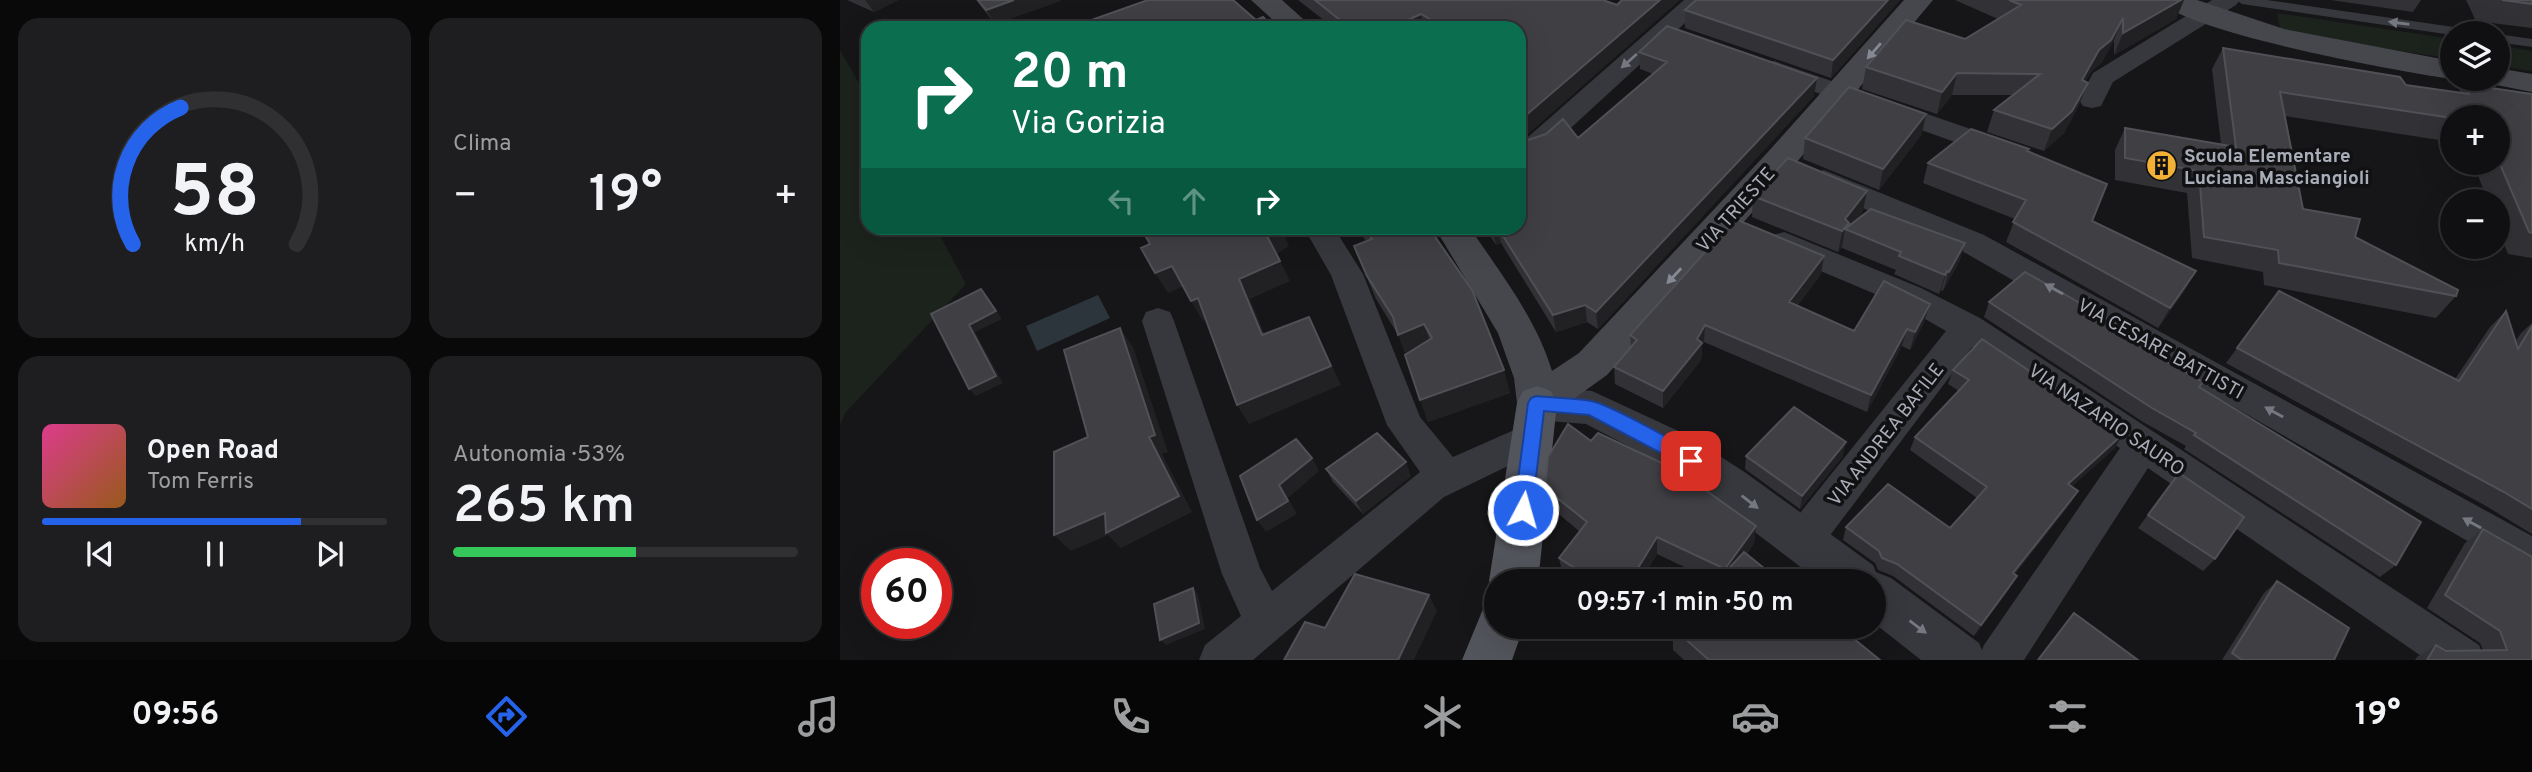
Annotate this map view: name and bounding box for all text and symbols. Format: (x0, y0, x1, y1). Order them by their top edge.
one-way arrow (2388, 17, 2410, 28)
map controls (2440, 21, 2510, 259)
button: layers (2440, 21, 2510, 91)
one-way arrow (1866, 42, 1882, 60)
text: 20 m (1011, 44, 1128, 106)
icon: right (896, 49, 987, 140)
one-way arrow (1621, 53, 1638, 69)
text: Via Gorizia (1011, 105, 1166, 145)
button: + (2440, 105, 2510, 175)
text: Clima (453, 130, 511, 159)
place label: Scuola Elementare Luciana Masciangioli (2184, 145, 2370, 191)
building icon: Scuola Elementare Luciana Masciangioli (2144, 149, 2178, 183)
text: 58 (169, 150, 260, 242)
street label: VIA TRIESTE (1692, 163, 1781, 258)
text: 19° (589, 164, 662, 230)
text: − (453, 173, 478, 222)
text: + (773, 173, 798, 222)
icon: left (1102, 182, 1140, 220)
icon: ahead (1175, 182, 1213, 220)
icon: right (1248, 182, 1286, 220)
button: − (2440, 189, 2510, 259)
text: km/h (184, 229, 245, 261)
one-way arrow (1666, 267, 1682, 285)
one-way arrow (2044, 283, 2064, 295)
street label: VIA CESARE BATTISTI (2073, 294, 2248, 406)
street label: VIA ANDREA BAFILE (1823, 359, 1950, 512)
street label: VIA NAZARIO SAURO (2023, 359, 2189, 482)
one-way arrow (2264, 406, 2284, 418)
pin (1661, 431, 1721, 491)
text: Open Road (147, 435, 279, 468)
text: Autonomia · 53% (453, 441, 625, 470)
icon: arrive (1672, 442, 1710, 480)
text: Tom Ferris (147, 468, 254, 497)
position arrow (1486, 473, 1560, 547)
text: 265 km (453, 475, 635, 541)
one-way arrow (1741, 495, 1759, 509)
one-way arrow (2463, 517, 2482, 529)
icon: previous (81, 535, 119, 573)
icon: pause (196, 535, 234, 573)
icon: next (311, 535, 349, 573)
speed limit sign: 60 (861, 548, 952, 639)
text: 09:57 · 1 min · 50 m (1577, 587, 1793, 620)
one-way arrow (1908, 620, 1927, 634)
icon: directions (482, 692, 531, 741)
icon: music (794, 692, 843, 741)
icon: phone (1106, 692, 1155, 741)
icon: climate (1418, 692, 1467, 741)
icon: car (1731, 692, 1780, 741)
icon: filters (2043, 692, 2092, 741)
text: 09:56 (132, 696, 219, 736)
text: 19° (2355, 696, 2400, 736)

